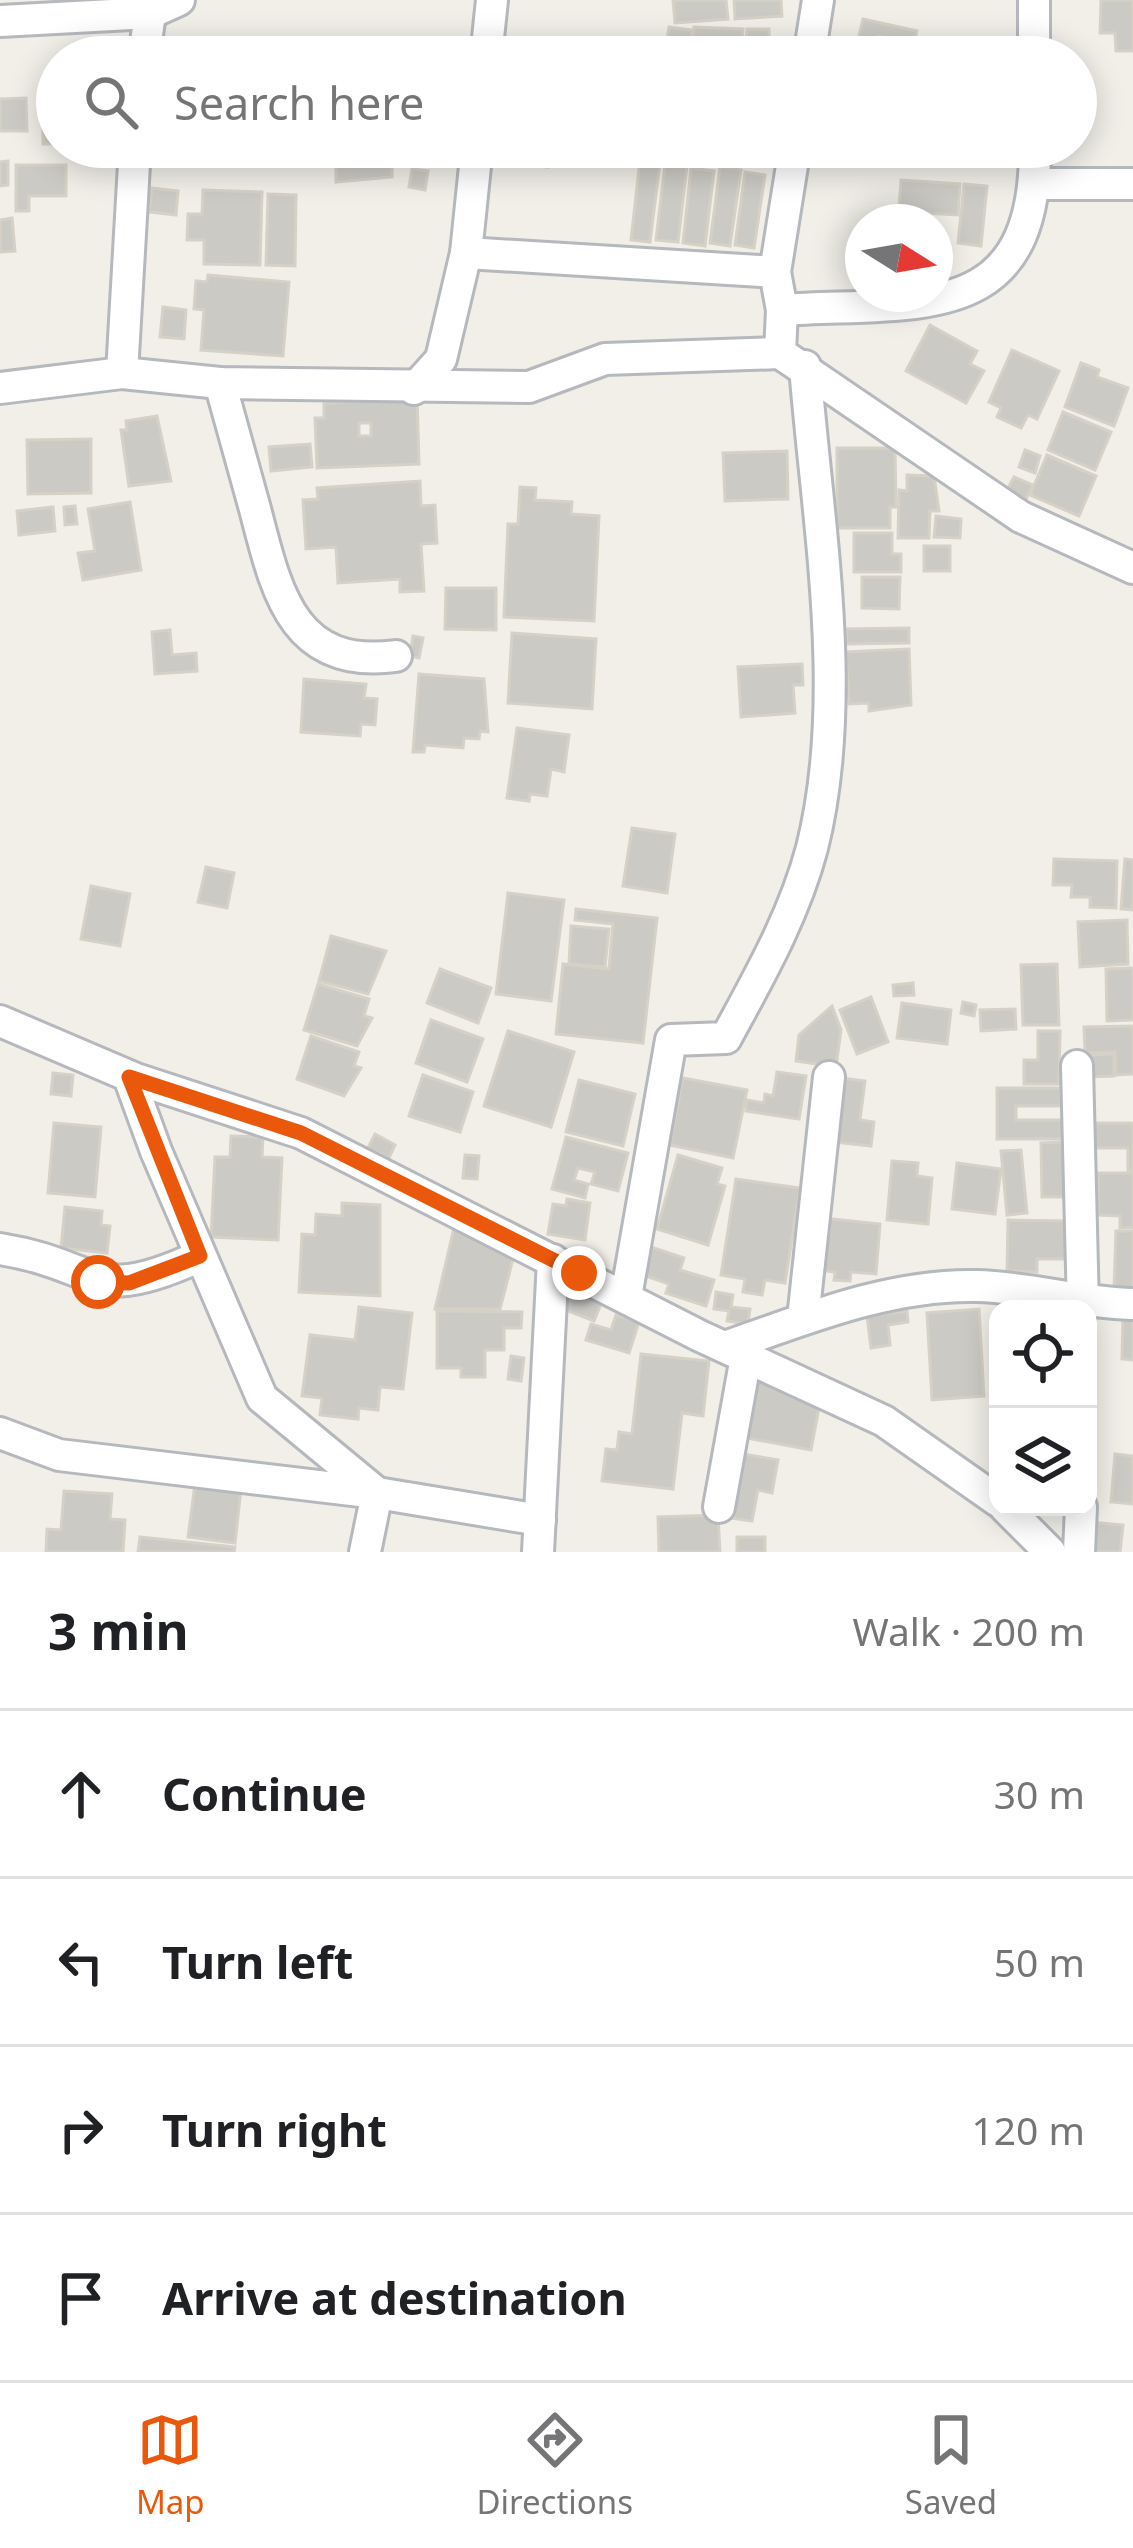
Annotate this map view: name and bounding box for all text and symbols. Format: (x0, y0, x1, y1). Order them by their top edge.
search box (36, 36, 1097, 168)
icon: search (78, 69, 144, 135)
text: Search here (174, 72, 424, 133)
north arrow (845, 204, 953, 312)
route end (552, 1246, 606, 1300)
route start (71, 1255, 125, 1309)
map controls (989, 1300, 1097, 1516)
button: locate (989, 1300, 1097, 1408)
button: layers (989, 1408, 1097, 1516)
text: 3 min (48, 1595, 189, 1665)
text: Walk · 200 m (852, 1604, 1085, 1657)
icon: ahead (48, 1761, 114, 1827)
text: Continue (162, 1763, 367, 1824)
text: 30 m (994, 1767, 1085, 1820)
icon: left (48, 1929, 114, 1995)
text: Turn left (162, 1931, 353, 1992)
text: 50 m (994, 1935, 1085, 1988)
icon: right (48, 2097, 114, 2163)
text: Turn right (162, 2099, 387, 2160)
text: 120 m (971, 2103, 1085, 2156)
icon: arrive (48, 2265, 114, 2331)
text: Arrive at destination (162, 2267, 627, 2328)
tab: Map (136, 2407, 205, 2524)
tab: Directions (476, 2407, 633, 2524)
tab: Saved (905, 2407, 997, 2524)

